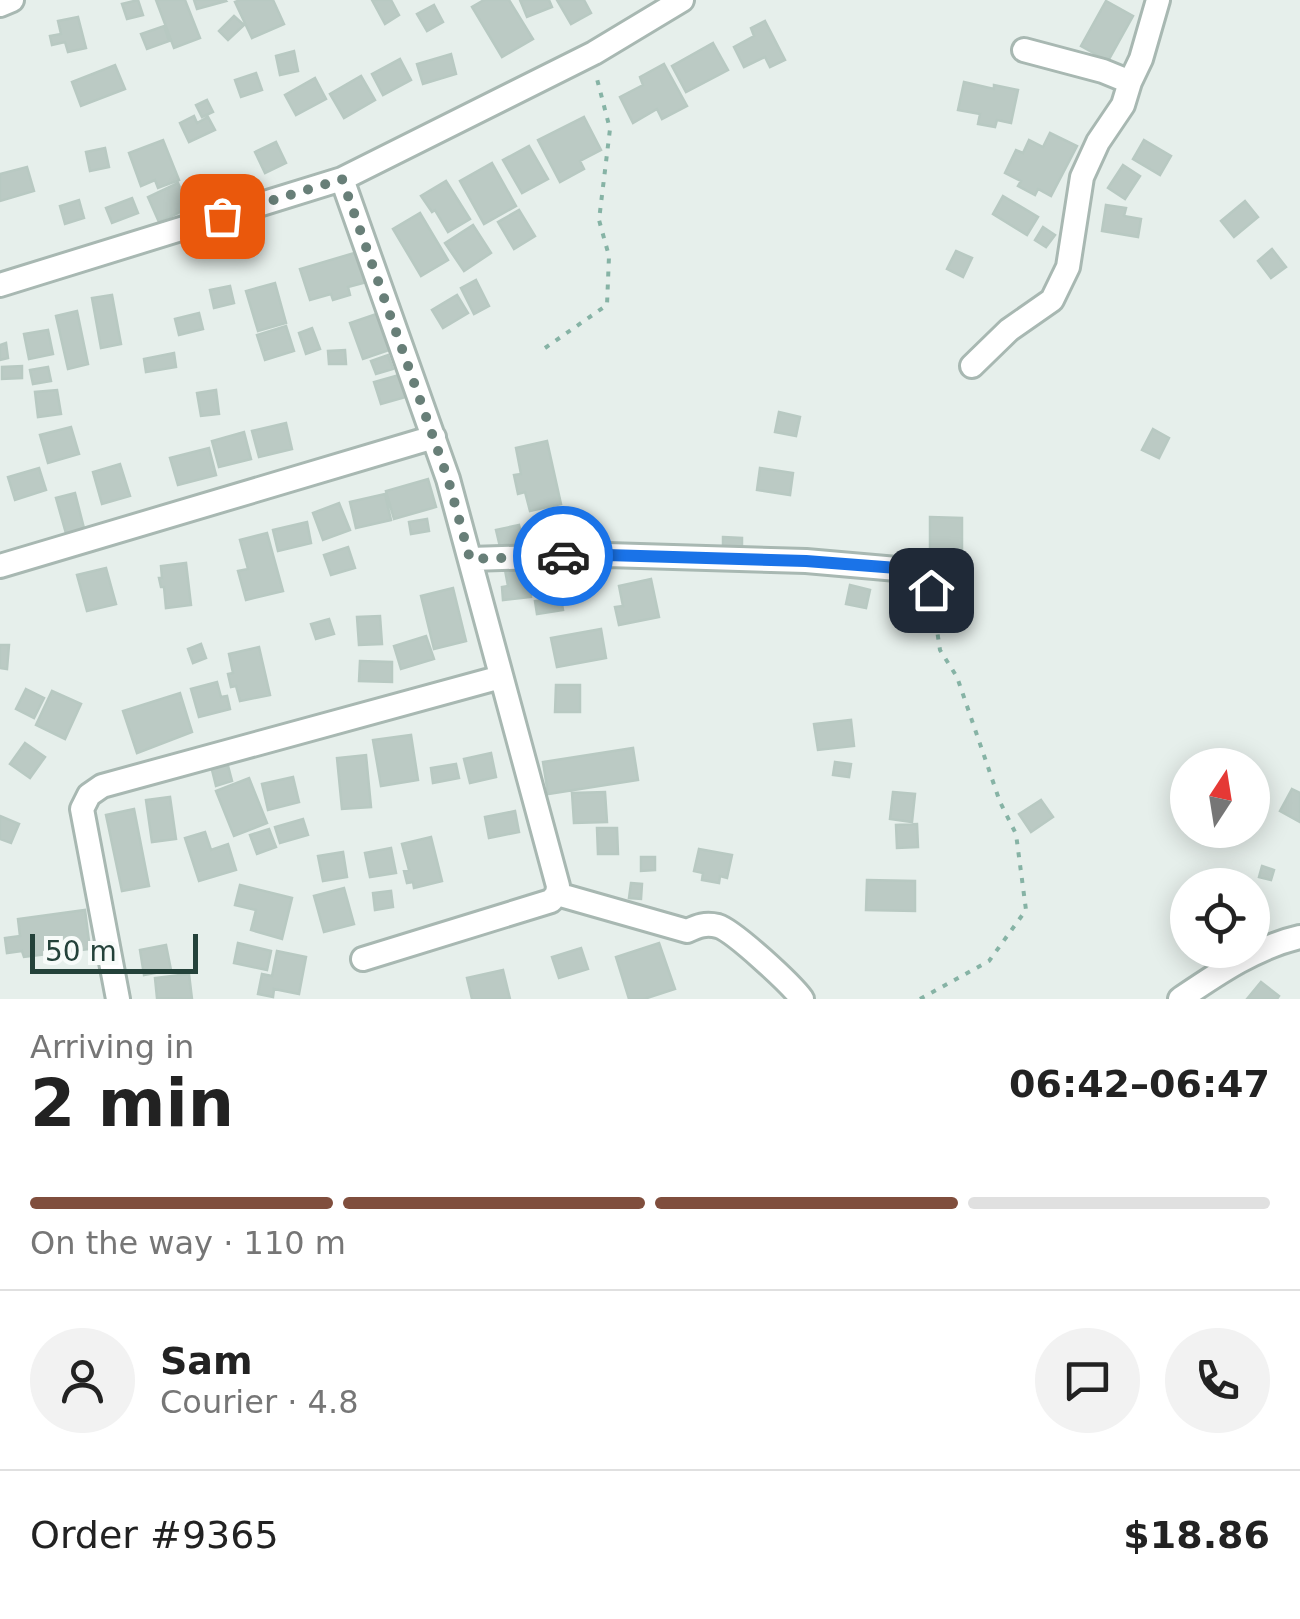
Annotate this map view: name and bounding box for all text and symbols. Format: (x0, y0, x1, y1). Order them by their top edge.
pin (180, 174, 265, 259)
icon: bag (195, 189, 250, 244)
courier (513, 506, 613, 606)
icon: car (536, 529, 591, 584)
pin (889, 548, 974, 633)
icon: home (904, 563, 959, 618)
north arrow (1170, 748, 1270, 848)
map controls (1170, 748, 1270, 968)
button: locate (1170, 868, 1270, 968)
scale bar (30, 929, 198, 974)
text: 50 m (45, 935, 117, 968)
text: Arriving in (30, 1028, 194, 1066)
text: 06:42–06:47 (1009, 1062, 1270, 1106)
text: 2 min (30, 1066, 234, 1141)
text: On the way · 110 m (30, 1224, 346, 1262)
button: person (30, 1328, 135, 1433)
button: chat (1035, 1328, 1140, 1433)
button: phone (1165, 1328, 1270, 1433)
text: Sam (160, 1339, 253, 1383)
text: Courier · 4.8 (160, 1383, 359, 1421)
text: Order #9365 (30, 1513, 279, 1557)
text: $18.86 (1123, 1513, 1270, 1557)

